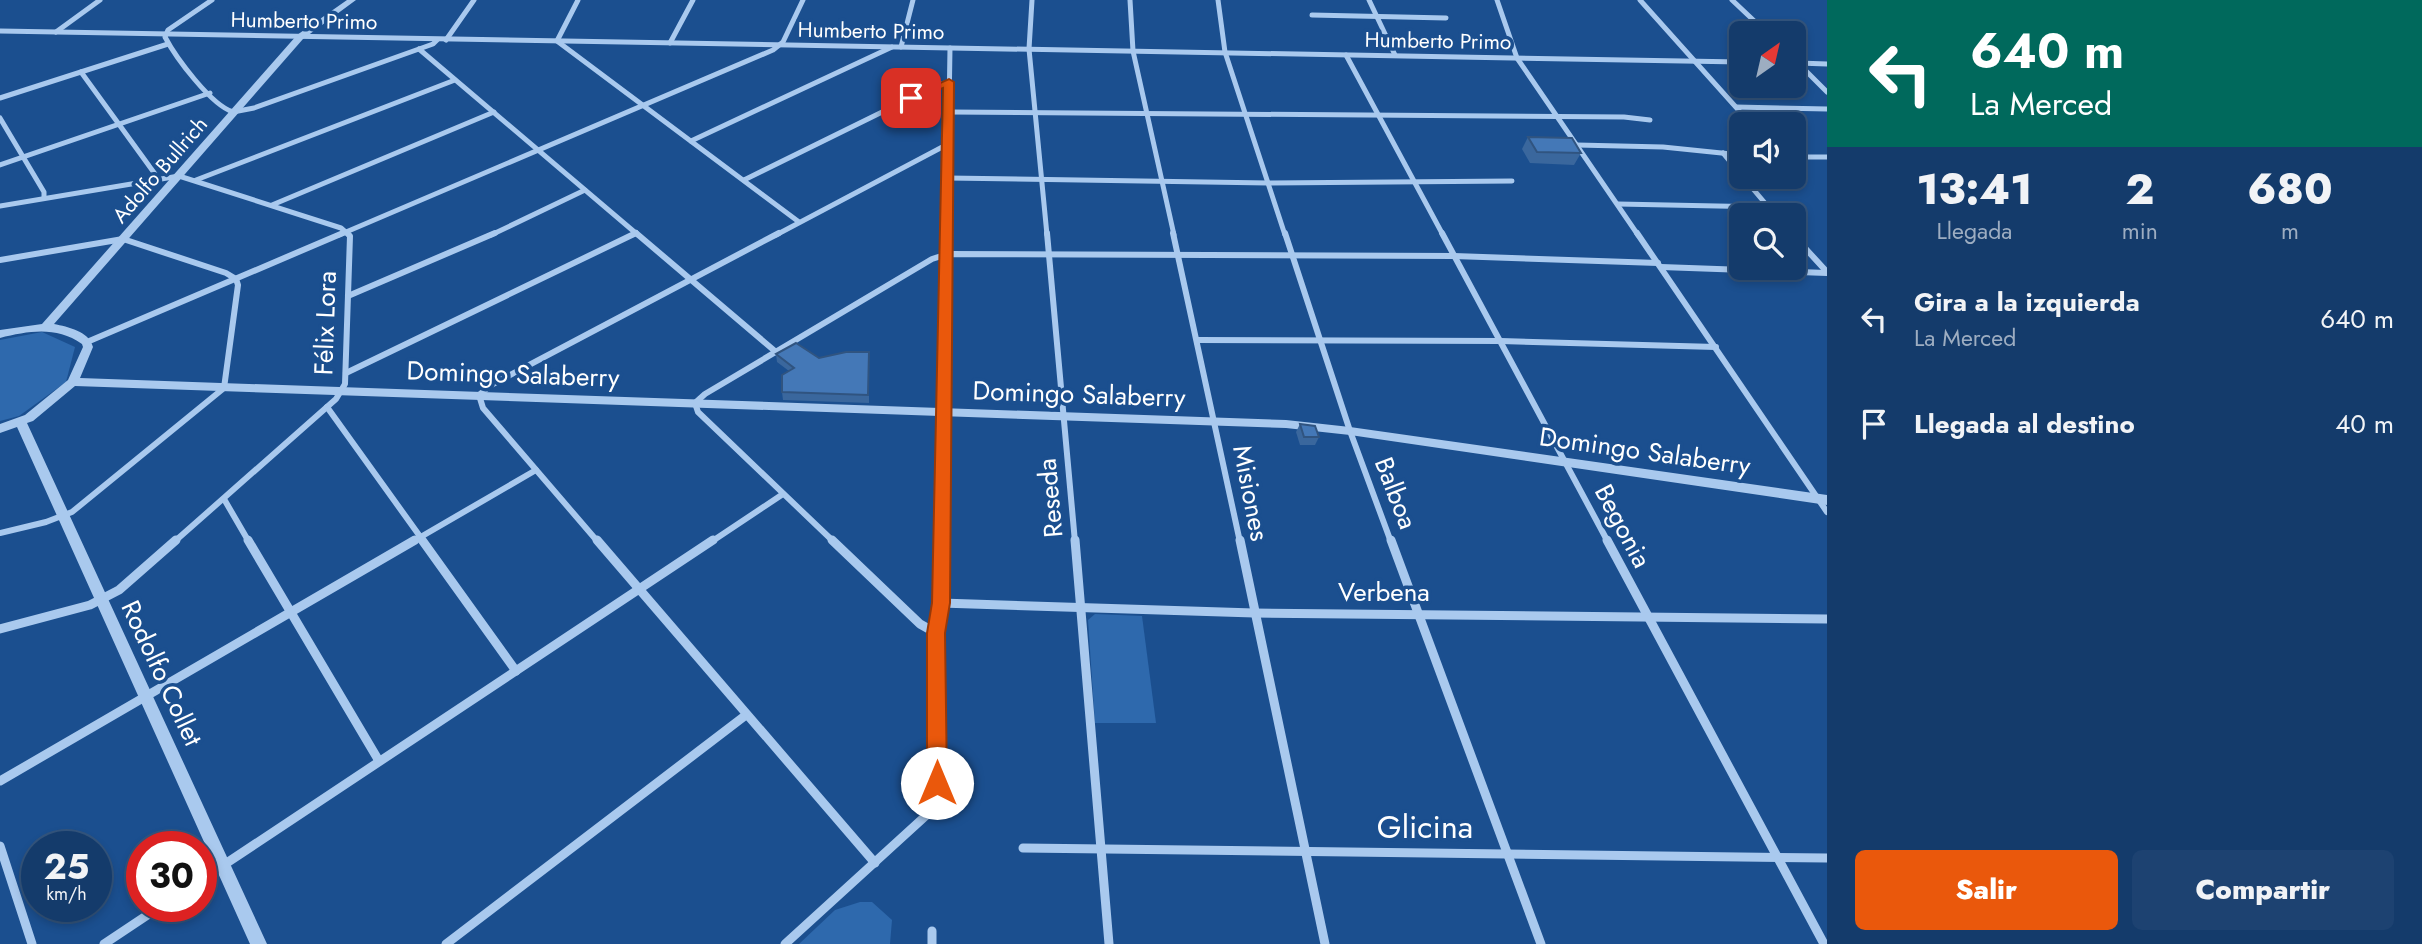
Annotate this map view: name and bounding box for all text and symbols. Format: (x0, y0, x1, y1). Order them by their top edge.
street label: Humberto Primo (230, 5, 378, 37)
street label: Humberto Primo (797, 15, 945, 47)
text: 640 m (1970, 16, 2124, 86)
north arrow (1729, 21, 1806, 98)
map controls (1729, 21, 1806, 280)
street label: Humberto Primo (1364, 25, 1512, 57)
icon: left (1855, 28, 1946, 119)
pin (881, 68, 941, 128)
icon: arrive (892, 79, 930, 117)
text: La Merced (1970, 81, 2112, 127)
street label: Adolfo Bullrich (105, 110, 215, 230)
button: sound (1729, 112, 1806, 189)
text: 13:41 (1916, 159, 2032, 220)
text: 2 (2125, 159, 2154, 220)
text: 680 (2247, 159, 2333, 220)
button: search (1729, 203, 1806, 280)
text: Llegada (1936, 214, 2012, 248)
text: min (2122, 214, 2158, 248)
text: m (2281, 214, 2299, 248)
street label: Félix Lora (304, 270, 346, 376)
text: Gira a la izquierda (1914, 283, 2140, 321)
icon: left (1855, 300, 1893, 338)
text: 640 m (2320, 300, 2394, 338)
text: La Merced (1914, 321, 2016, 355)
street label: Domingo Salaberry (406, 351, 621, 397)
street label: Domingo Salaberry (972, 371, 1187, 417)
icon: arrive (1855, 405, 1893, 443)
text: Llegada al destino (1914, 405, 2135, 443)
text: 40 m (2335, 405, 2394, 443)
street label: Domingo Salaberry (1537, 417, 1754, 485)
street label: Misiones (1223, 442, 1279, 544)
street label: Balboa (1365, 451, 1427, 535)
street label: Reseda (1028, 457, 1072, 539)
street label: Begonia (1585, 477, 1661, 575)
street label: Verbena (1338, 573, 1430, 611)
street label: Rodolfo Collet (112, 594, 213, 753)
position arrow (900, 746, 974, 820)
street label: Glicina (1377, 804, 1473, 850)
speed limit sign: 30 (126, 831, 217, 922)
text: 25 (44, 842, 89, 892)
button: Salir (1855, 850, 2118, 930)
button: Compartir (2132, 850, 2394, 930)
text: km/h (46, 881, 87, 907)

